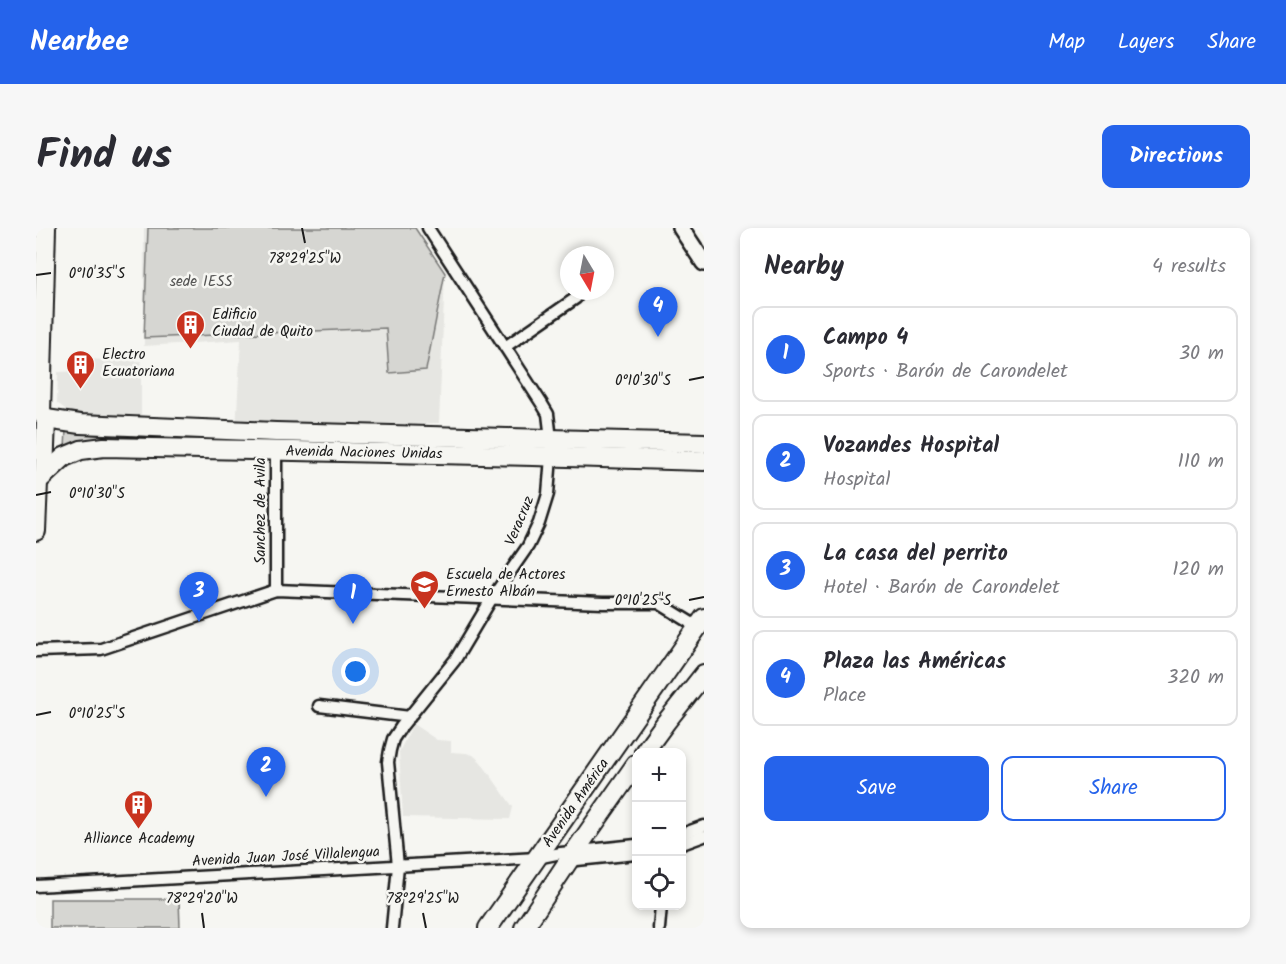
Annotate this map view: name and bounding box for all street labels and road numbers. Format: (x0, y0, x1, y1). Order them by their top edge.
street label: Avenida Naciones Unidas (285, 440, 443, 466)
street label: Sanchez de Avila (249, 457, 273, 565)
street label: Veracruz (499, 492, 541, 550)
street label: Avenida América (536, 753, 616, 853)
street label: Avenida Juan José Villalengua (191, 840, 381, 874)

